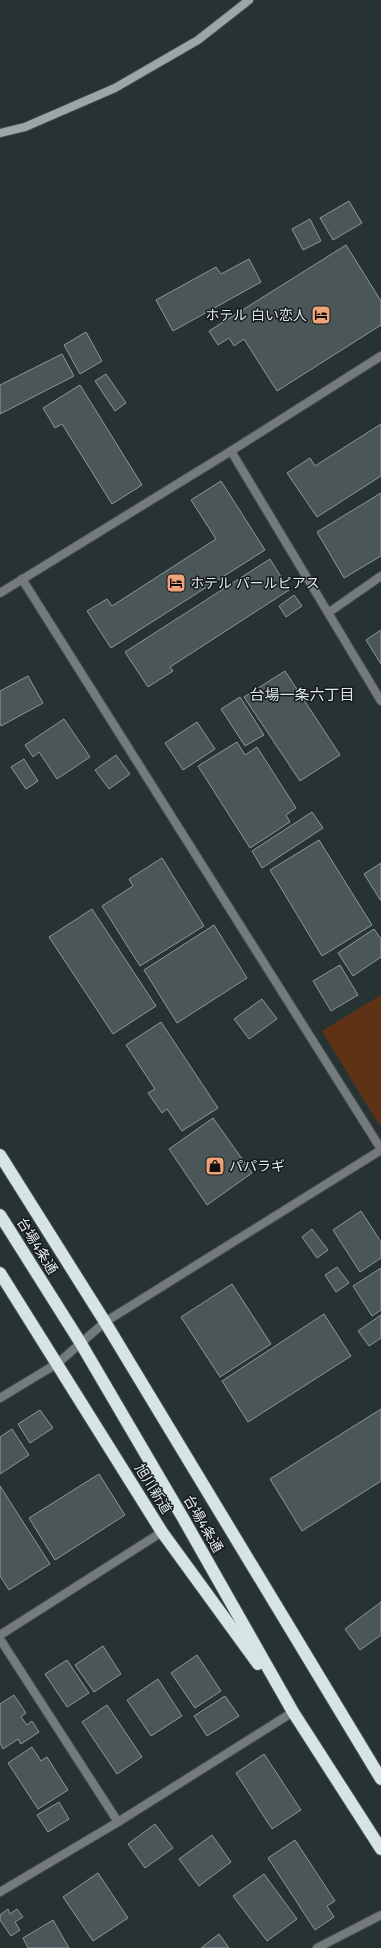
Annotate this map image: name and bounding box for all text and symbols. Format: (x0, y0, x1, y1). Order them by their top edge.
hotel icon: ホテル 白い恋人 (310, 304, 332, 326)
place label: ホテル 白い恋人 (205, 307, 307, 324)
hotel icon: ホテル パールピアス (165, 572, 187, 594)
place label: ホテル パールピアス (190, 575, 320, 592)
district label: 台場一条六丁目 (249, 686, 355, 704)
shop icon: パパラギ (204, 1155, 226, 1177)
place label: パパラギ (229, 1158, 285, 1175)
street label: 台場4条通 (13, 1215, 61, 1277)
street label: 旭川新道 (131, 1461, 175, 1517)
street label: 台場4条通 (180, 1492, 226, 1556)

